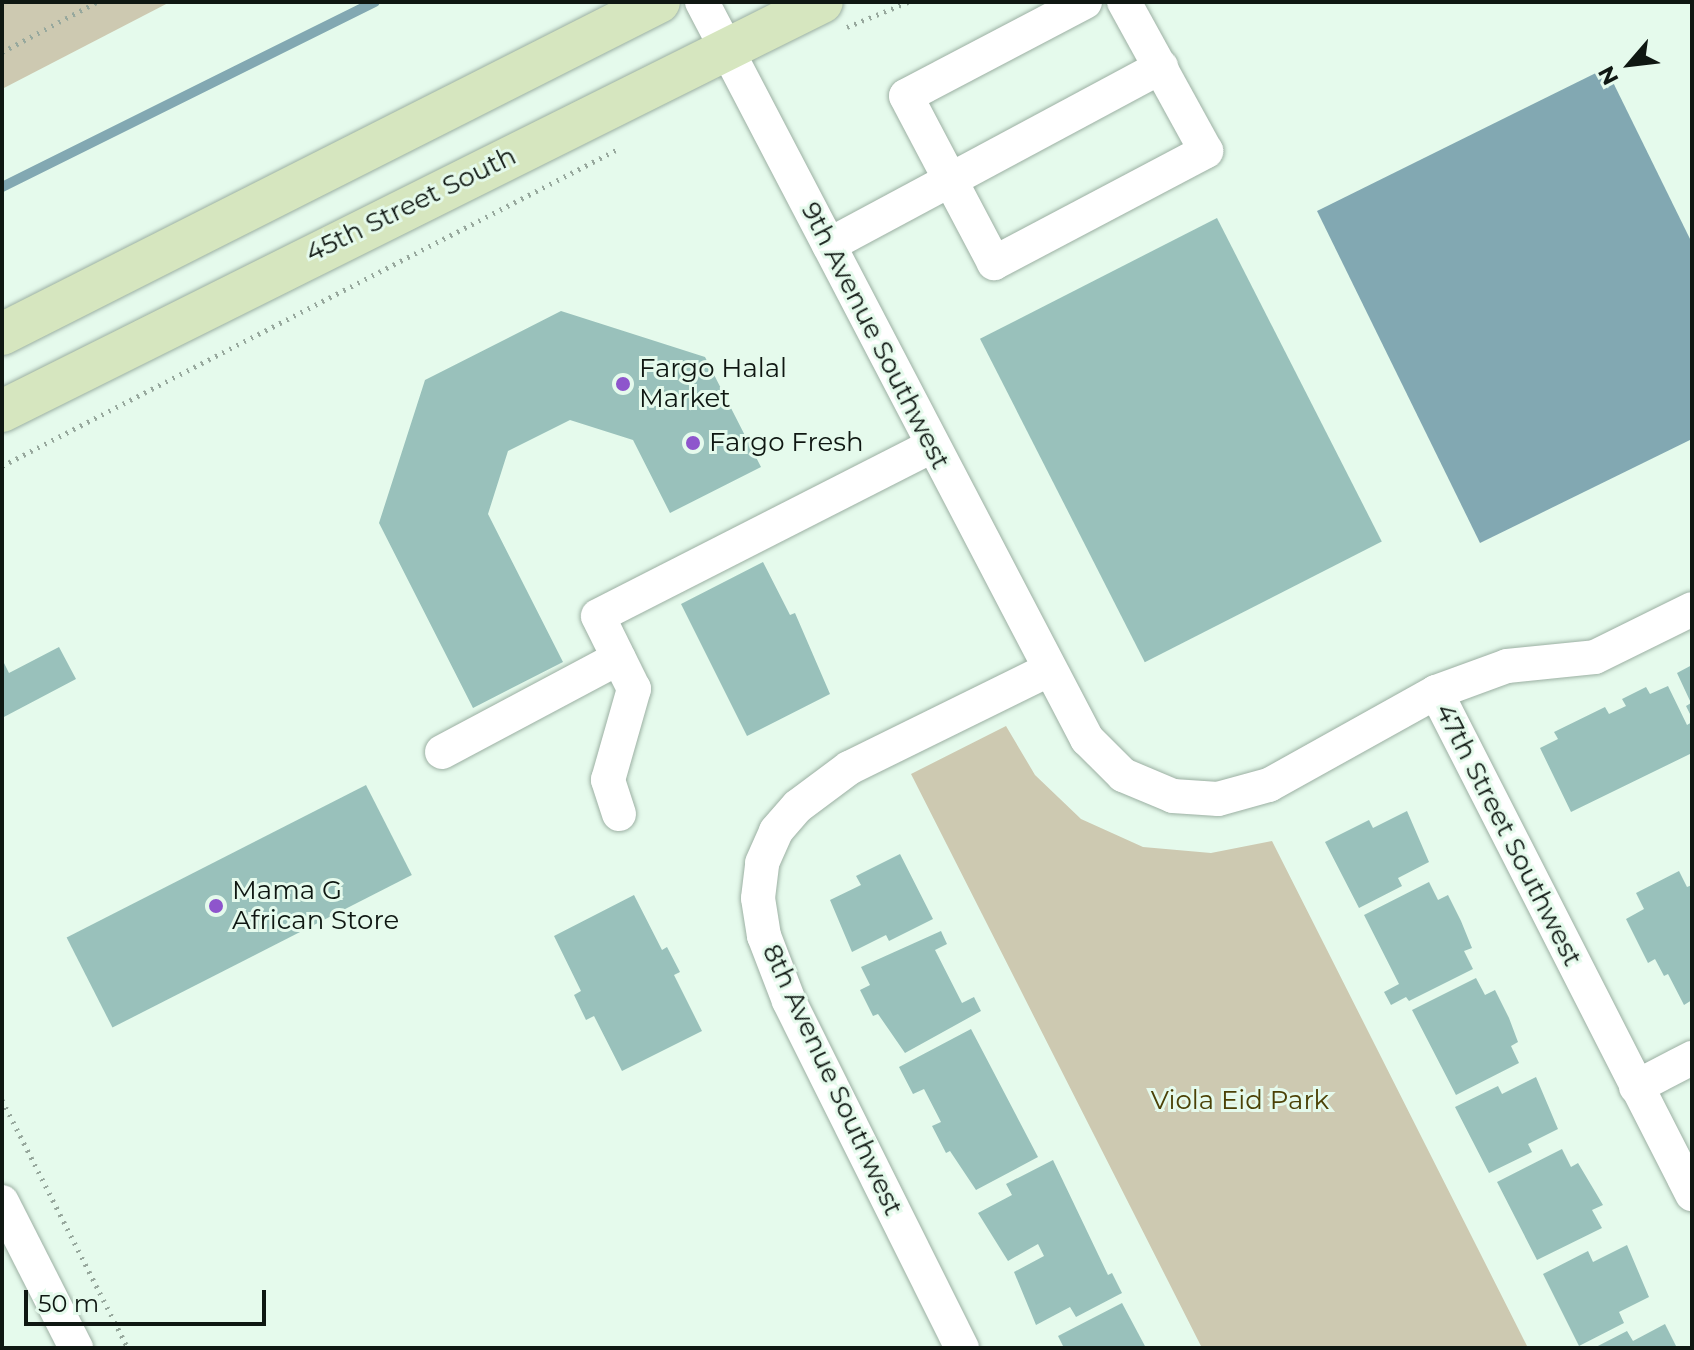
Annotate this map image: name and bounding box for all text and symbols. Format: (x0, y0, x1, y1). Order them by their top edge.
north arrow (1590, 24, 1670, 104)
text: N (1592, 61, 1624, 90)
street label: 45th Street South (301, 141, 521, 269)
street label: 9th Avenue Southwest (794, 197, 956, 475)
place label: Fargo Halal Market (639, 353, 787, 414)
marker: Fargo Halal Market (614, 375, 632, 393)
place label: Fargo Fresh (709, 427, 864, 459)
marker: Fargo Fresh (684, 434, 702, 452)
street label: 47th Street Southwest (1428, 699, 1588, 971)
place label: Mama G African Store (232, 875, 399, 936)
marker: Mama G African Store (207, 897, 225, 915)
street label: 8th Avenue Southwest (755, 939, 909, 1221)
park label: Viola Eid Park (1151, 1085, 1329, 1117)
scale bar (28, 1274, 270, 1324)
text: 50 m (38, 1289, 99, 1318)

